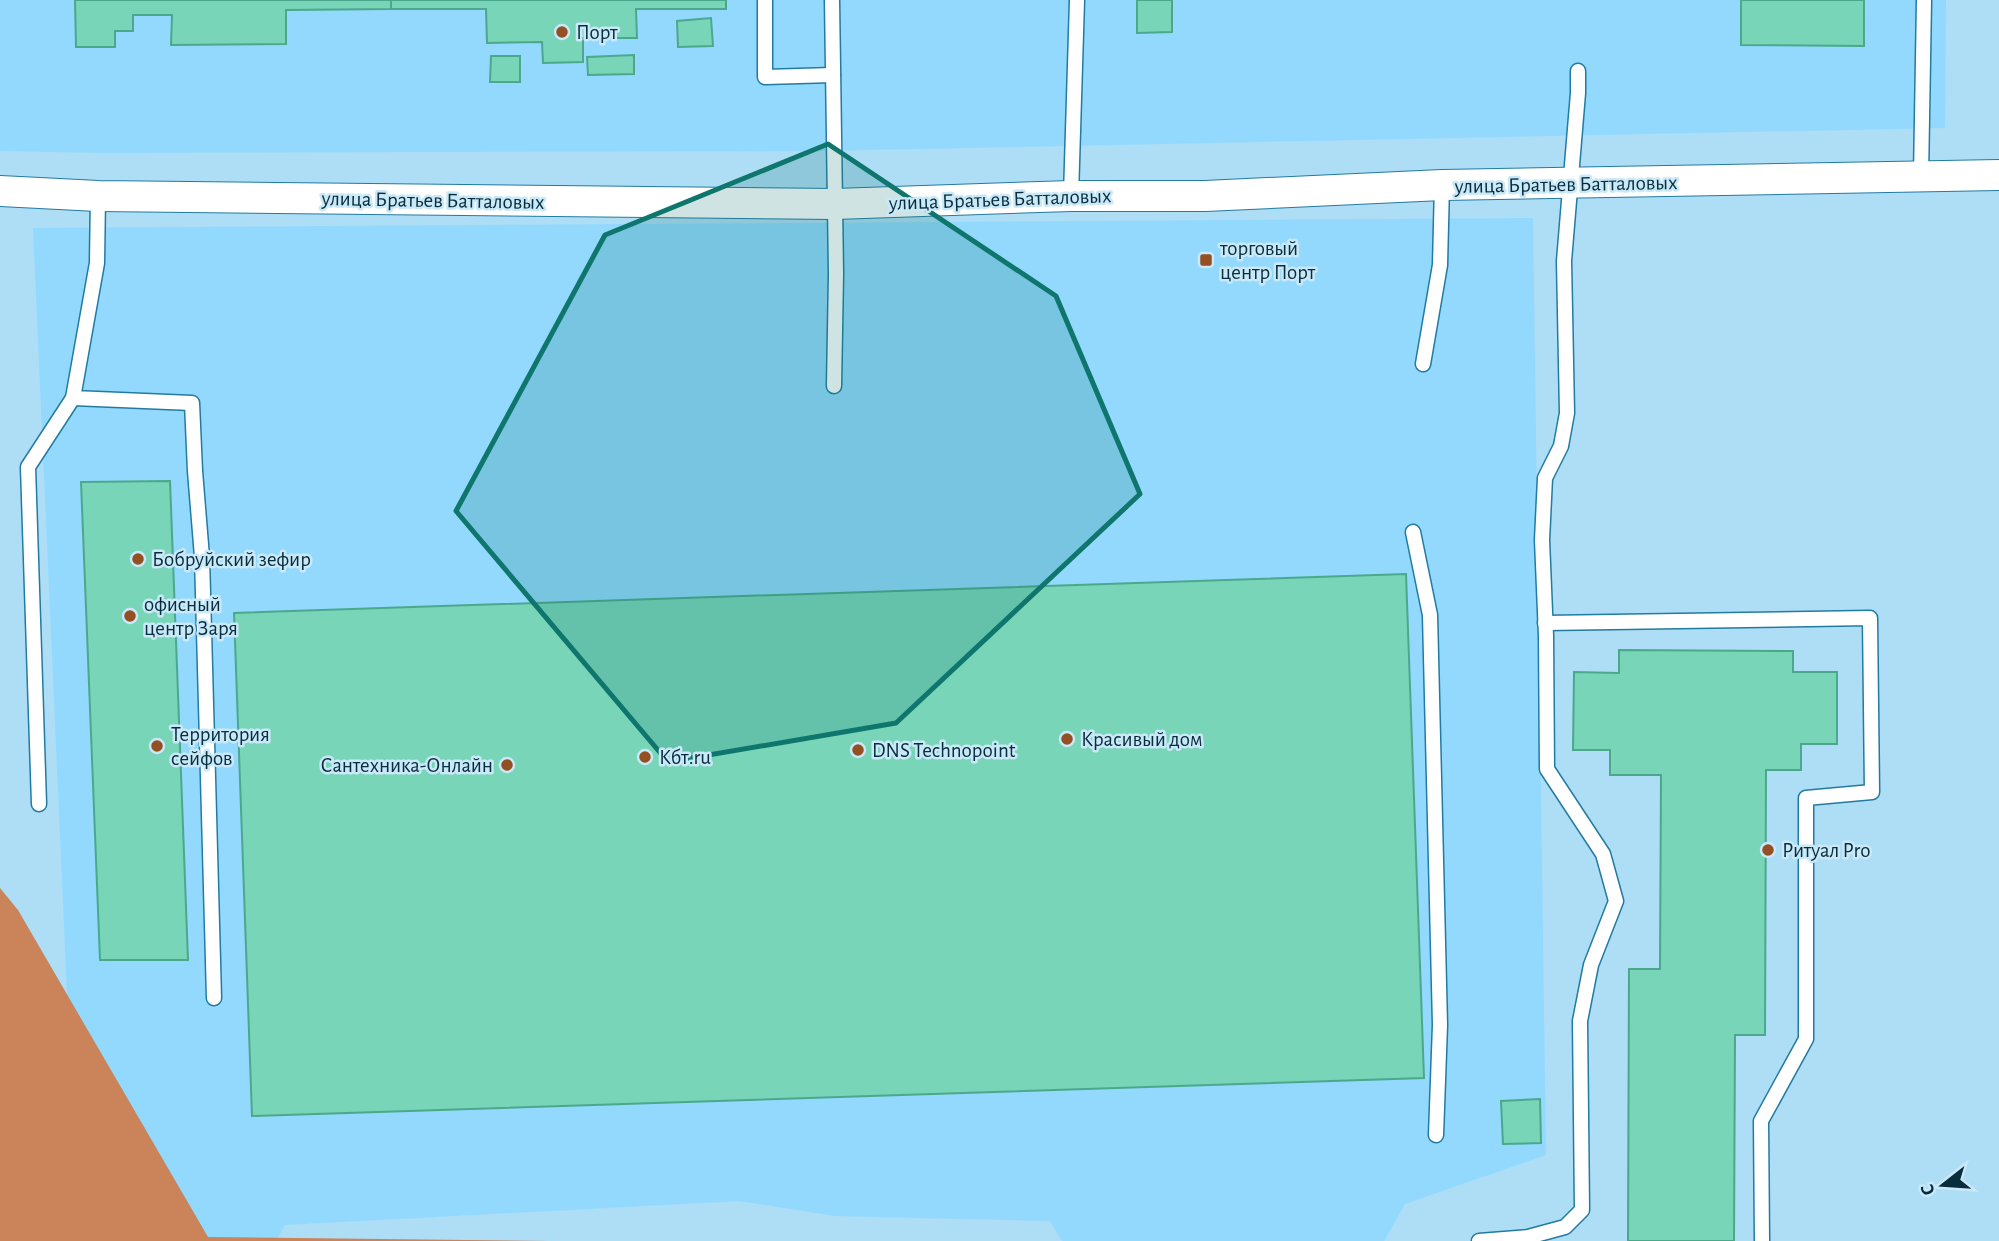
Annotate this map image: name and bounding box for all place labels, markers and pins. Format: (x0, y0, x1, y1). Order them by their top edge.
place label: Порт (576, 22, 618, 43)
marker: Порт (554, 24, 570, 40)
place label: торговый центр Порт (1219, 238, 1316, 283)
marker: торговый центр Порт (1198, 252, 1214, 268)
place label: Бобруйский зефир (152, 549, 311, 570)
marker: Бобруйский зефир (130, 551, 146, 567)
place label: офисный центр Заря (144, 594, 238, 639)
marker: офисный центр Заря (122, 608, 138, 624)
place label: Территория сейфов (171, 724, 270, 769)
place label: Красивый дом (1081, 729, 1203, 750)
marker: Красивый дом (1059, 731, 1075, 747)
marker: Территория сейфов (149, 738, 165, 754)
place label: DNS Technopoint (872, 740, 1016, 761)
marker: DNS Technopoint (850, 742, 866, 758)
place label: Кбт.ru (659, 747, 711, 768)
marker: Кбт.ru (637, 749, 653, 765)
place label: Сантехника-Онлайн (321, 755, 493, 776)
marker: Сантехника-Онлайн (499, 757, 515, 773)
place label: Ритуал Pro (1782, 840, 1871, 861)
marker: Ритуал Pro (1760, 842, 1776, 858)

